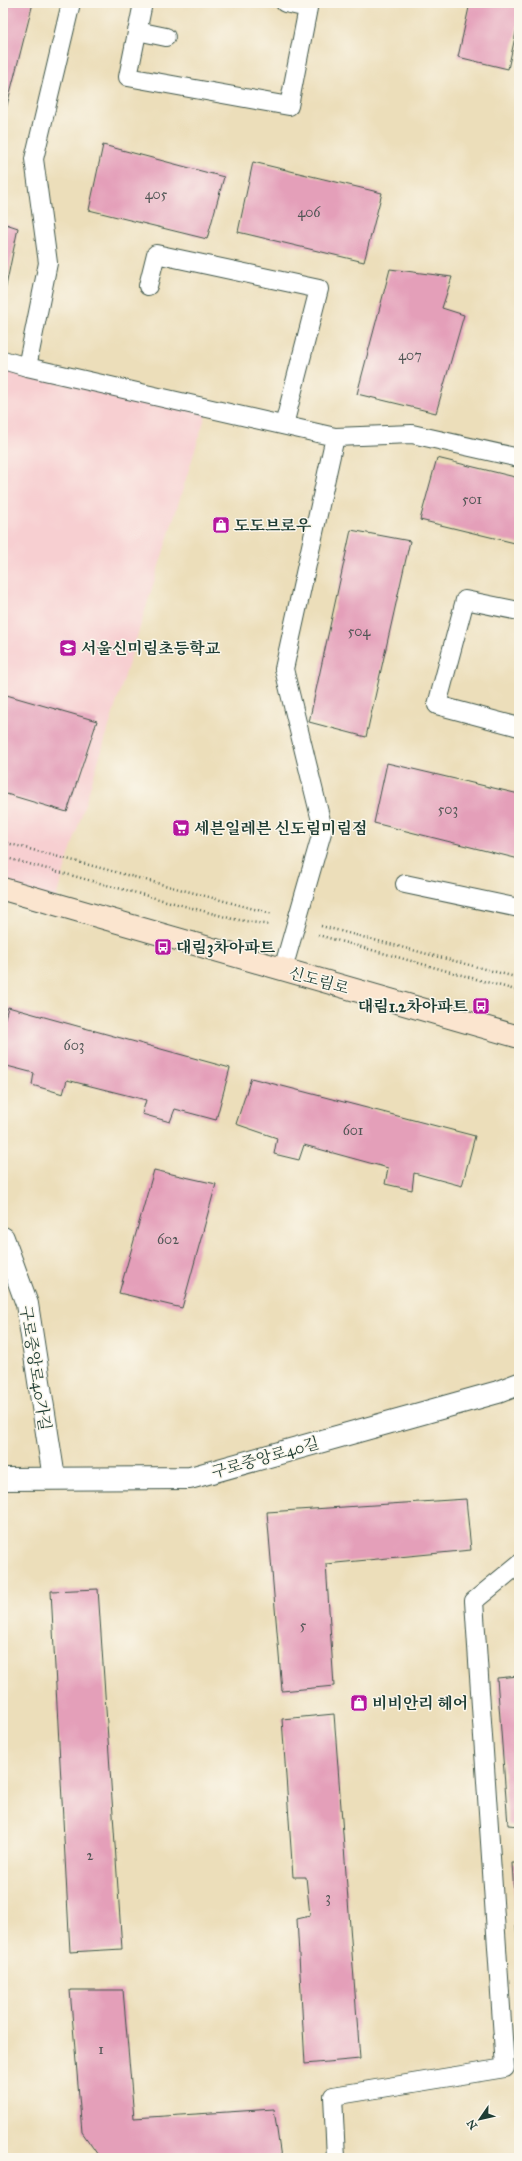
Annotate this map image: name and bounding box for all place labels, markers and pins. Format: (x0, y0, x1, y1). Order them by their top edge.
shop icon: 도도브로우 (211, 515, 231, 535)
place label: 도도브로우 (234, 516, 312, 535)
school or university icon: 서울신미림초등학교 (58, 638, 78, 658)
place label: 서울신미림초등학교 (81, 639, 221, 658)
supermarket icon: 세븐일레븐 신도림미림점 (171, 818, 191, 838)
place label: 세븐일레븐 신도림미림점 (194, 819, 367, 838)
bus stop icon: 대림3차아파트 (153, 937, 173, 957)
place label: 대림3차아파트 (176, 938, 276, 958)
bus stop icon: 대림1.2차아파트 (471, 996, 491, 1016)
place label: 대림1.2차아파트 (358, 997, 469, 1016)
shop icon: 비비안리 헤어 (349, 1693, 369, 1713)
place label: 비비안리 헤어 (372, 1694, 468, 1713)

